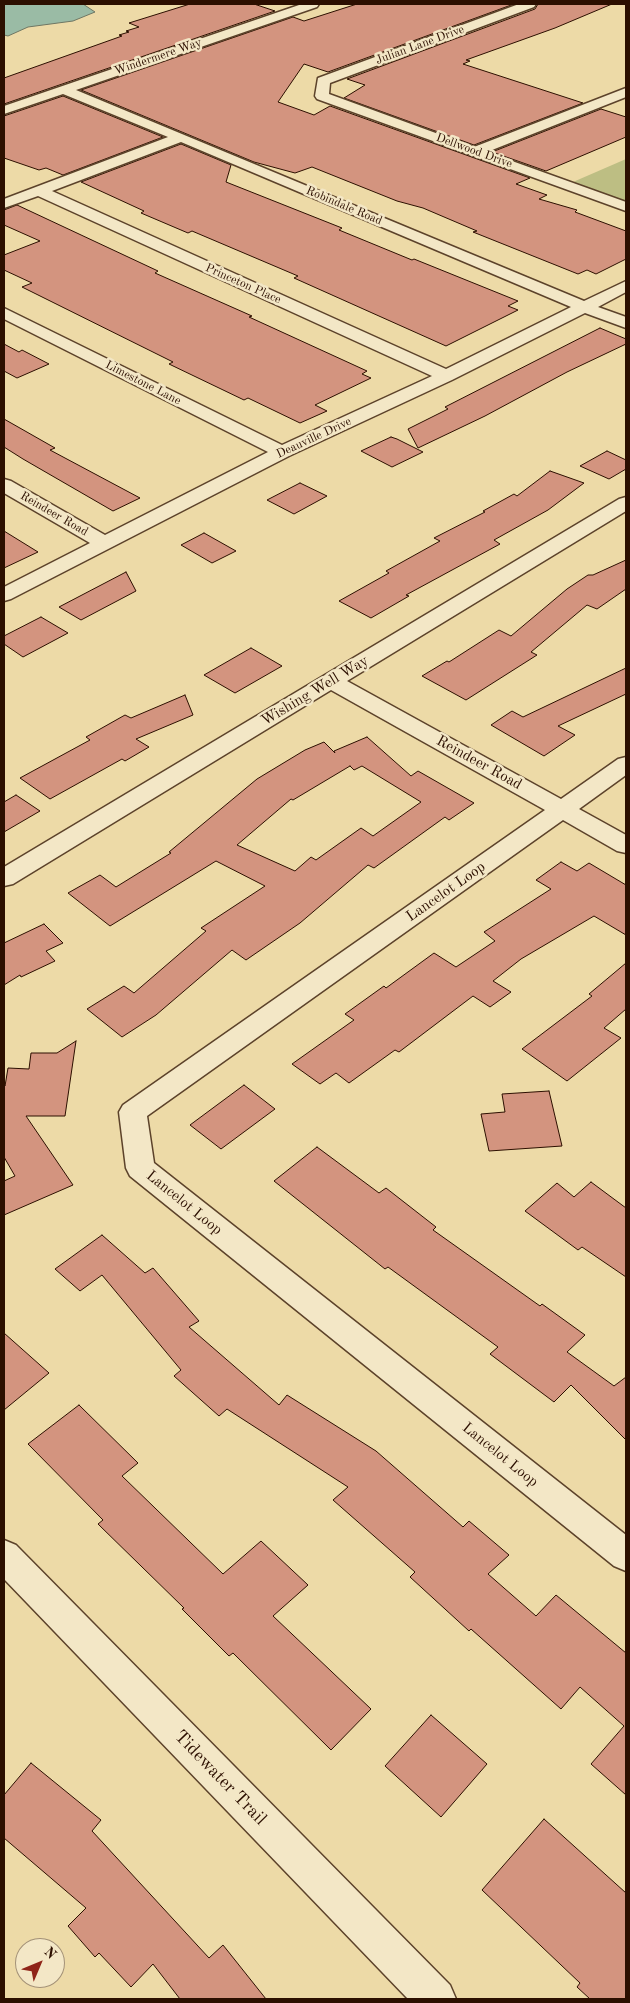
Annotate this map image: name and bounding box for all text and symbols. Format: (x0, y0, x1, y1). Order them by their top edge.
street label: Julian Lane Drive (374, 22, 466, 68)
street label: Windermere Way (112, 35, 204, 79)
street label: Dellwood Drive (434, 130, 514, 172)
street label: Robindale Road (304, 183, 384, 229)
street label: Princeton Place (203, 261, 283, 307)
street label: Limestone Lane (103, 358, 183, 408)
street label: Deauville Drive (274, 414, 354, 462)
street label: Reindeer Road (17, 489, 91, 539)
street label: Wishing Well Way (258, 652, 372, 730)
street label: Reindeer Road (433, 732, 525, 794)
street label: Lancelot Loop (403, 858, 489, 926)
street label: Lancelot Loop (142, 1167, 226, 1239)
street label: Lancelot Loop (458, 1419, 542, 1491)
street label: Tidewater Trail (169, 1726, 271, 1830)
north arrow (15, 1938, 65, 1988)
text: N (41, 1944, 59, 1962)

